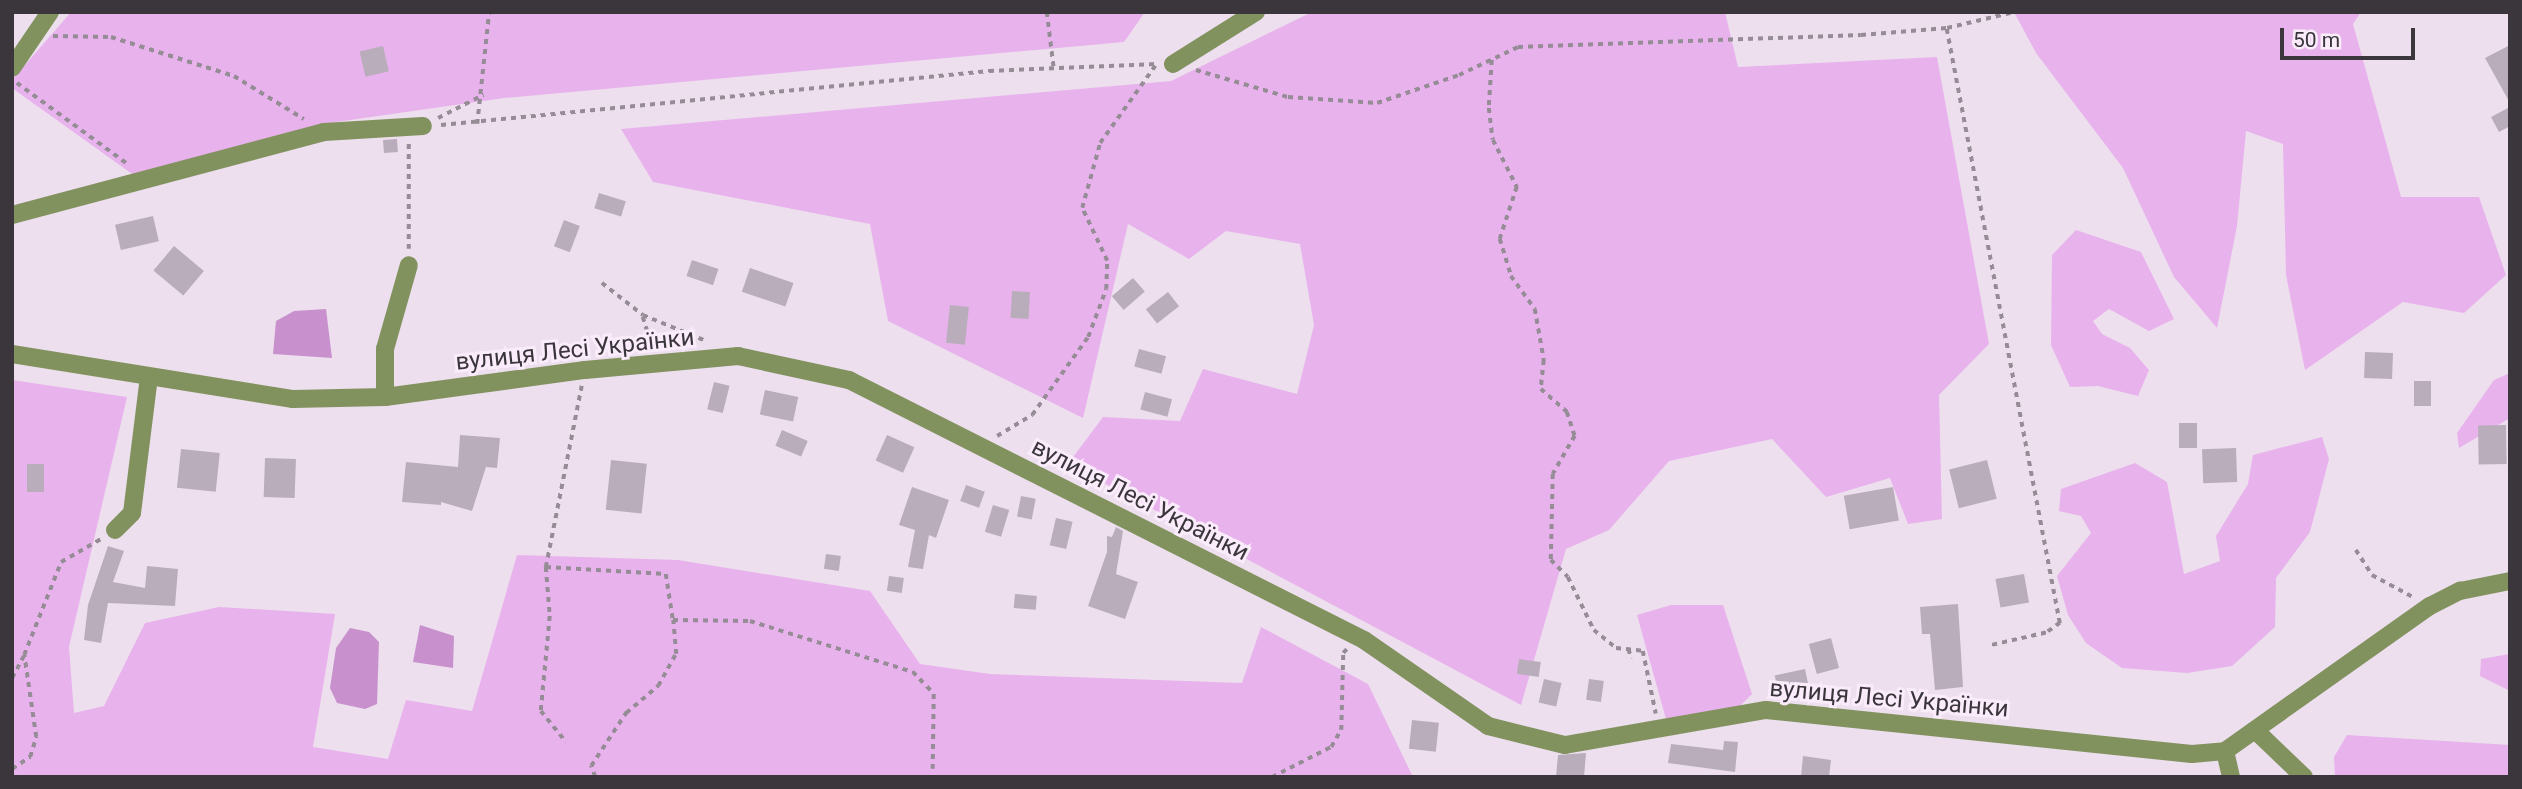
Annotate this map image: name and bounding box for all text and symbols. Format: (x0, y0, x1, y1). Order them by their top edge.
scale bar (2284, 14, 2419, 58)
text: 50 m (2293, 28, 2340, 52)
street label: вулиця Лесі Українки (454, 323, 696, 377)
street label: вулиця Лесі Українки (1027, 433, 1253, 567)
street label: вулиця Лесі Українки (1768, 674, 2010, 724)

